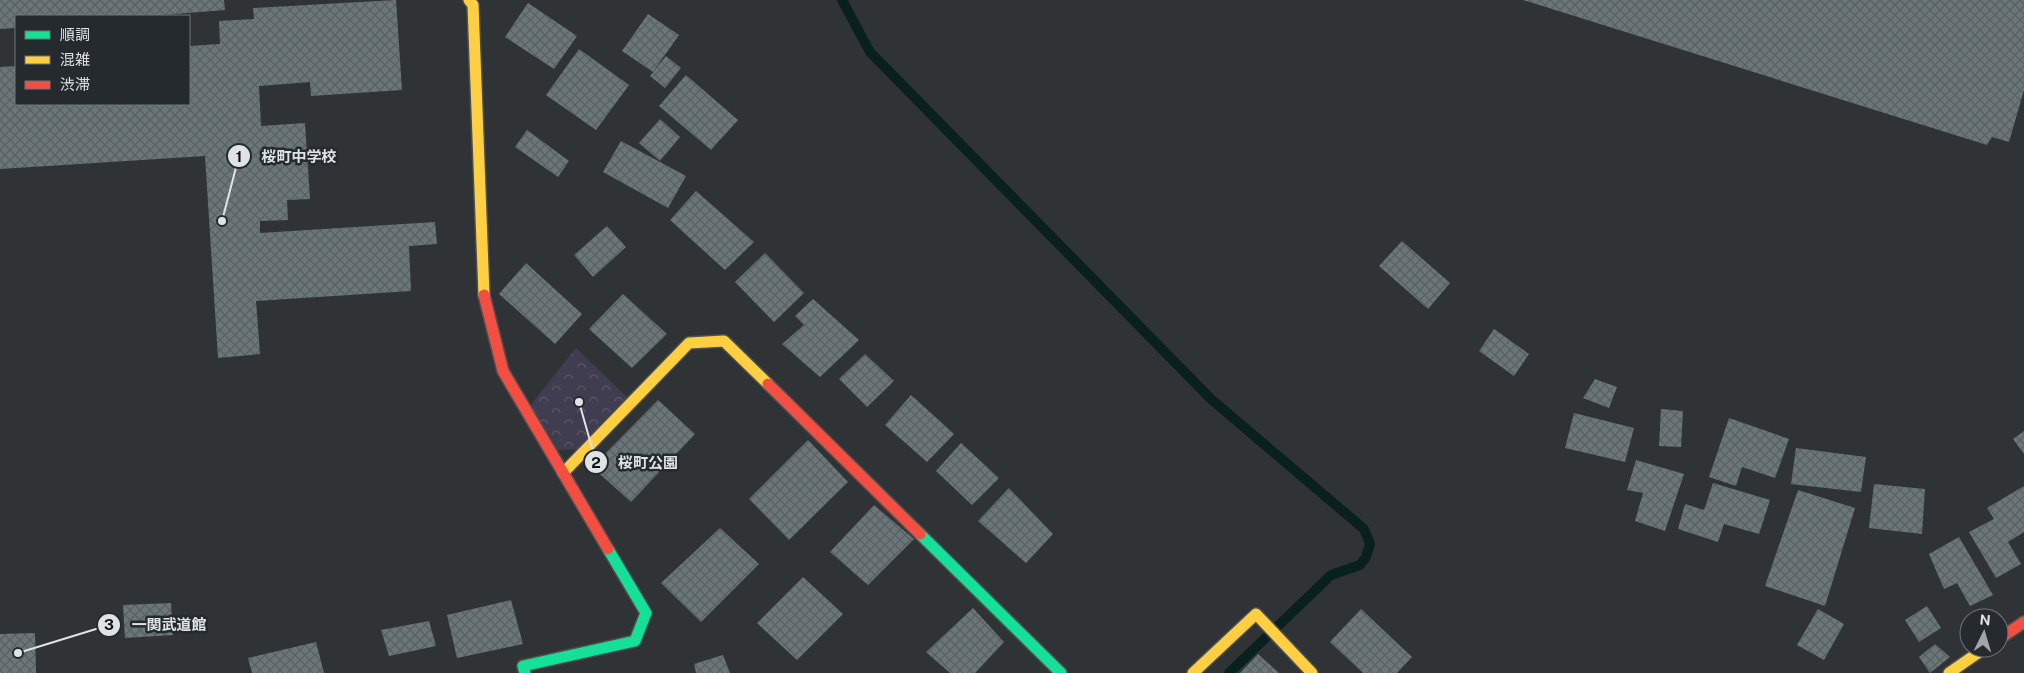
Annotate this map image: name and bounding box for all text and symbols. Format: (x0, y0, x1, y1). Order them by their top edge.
legend (15, 15, 190, 105)
text: 順調 (60, 26, 90, 43)
text: 混雑 (60, 51, 90, 68)
text: 渋滞 (60, 76, 90, 93)
callout: 桜町中学校 (227, 141, 347, 171)
text: 1 (236, 148, 242, 165)
text: 桜町中学校 (261, 148, 337, 165)
callout: 桜町公園 (583, 447, 688, 477)
text: 2 (591, 454, 601, 471)
text: 桜町公園 (618, 454, 678, 471)
north arrow (1959, 608, 2009, 658)
callout: 一関武道館 (96, 610, 216, 640)
text: N (1979, 612, 1991, 628)
text: 3 (104, 616, 114, 633)
text: 一関武道館 (131, 616, 207, 633)

